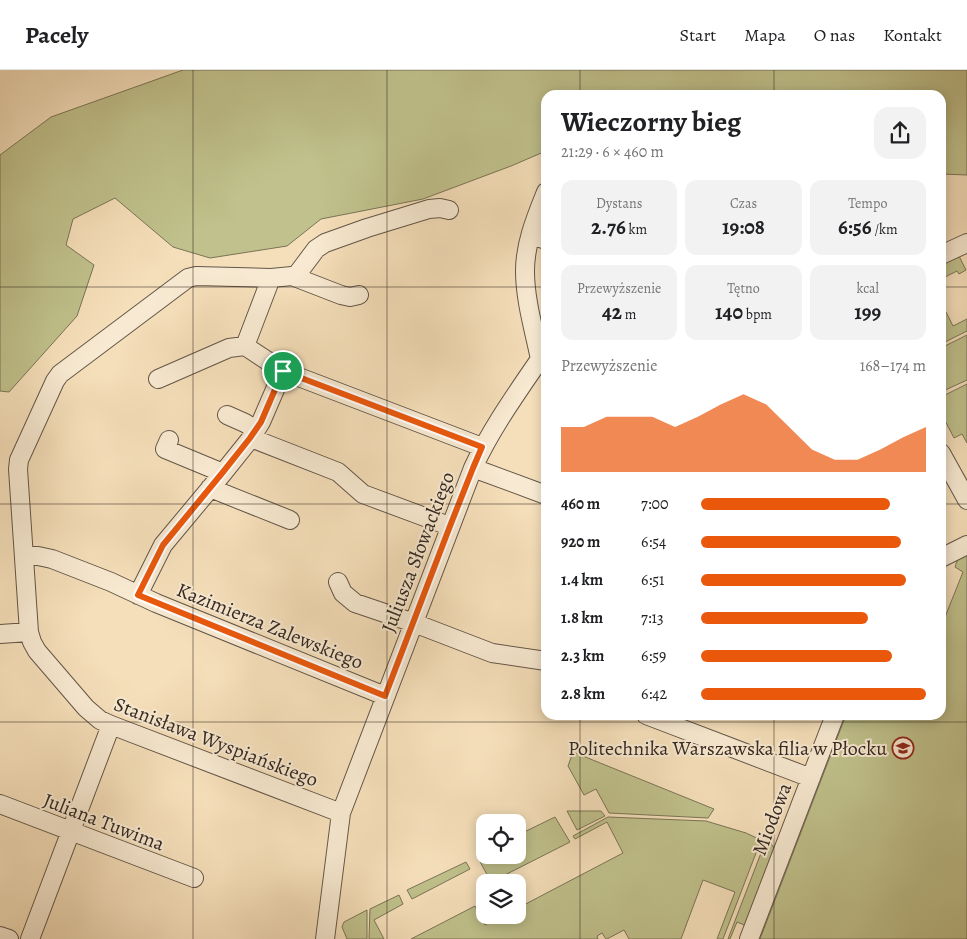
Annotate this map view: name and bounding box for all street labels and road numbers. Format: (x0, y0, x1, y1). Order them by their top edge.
street label: Juliusza Słowackiego (375, 468, 461, 636)
street label: Kazimierza Zalewskiego (173, 576, 367, 676)
street label: Stanisława Wyspiańskiego (110, 691, 322, 793)
street label: Miodowa (746, 778, 798, 859)
street label: Juliana Tuwima (40, 787, 169, 858)

